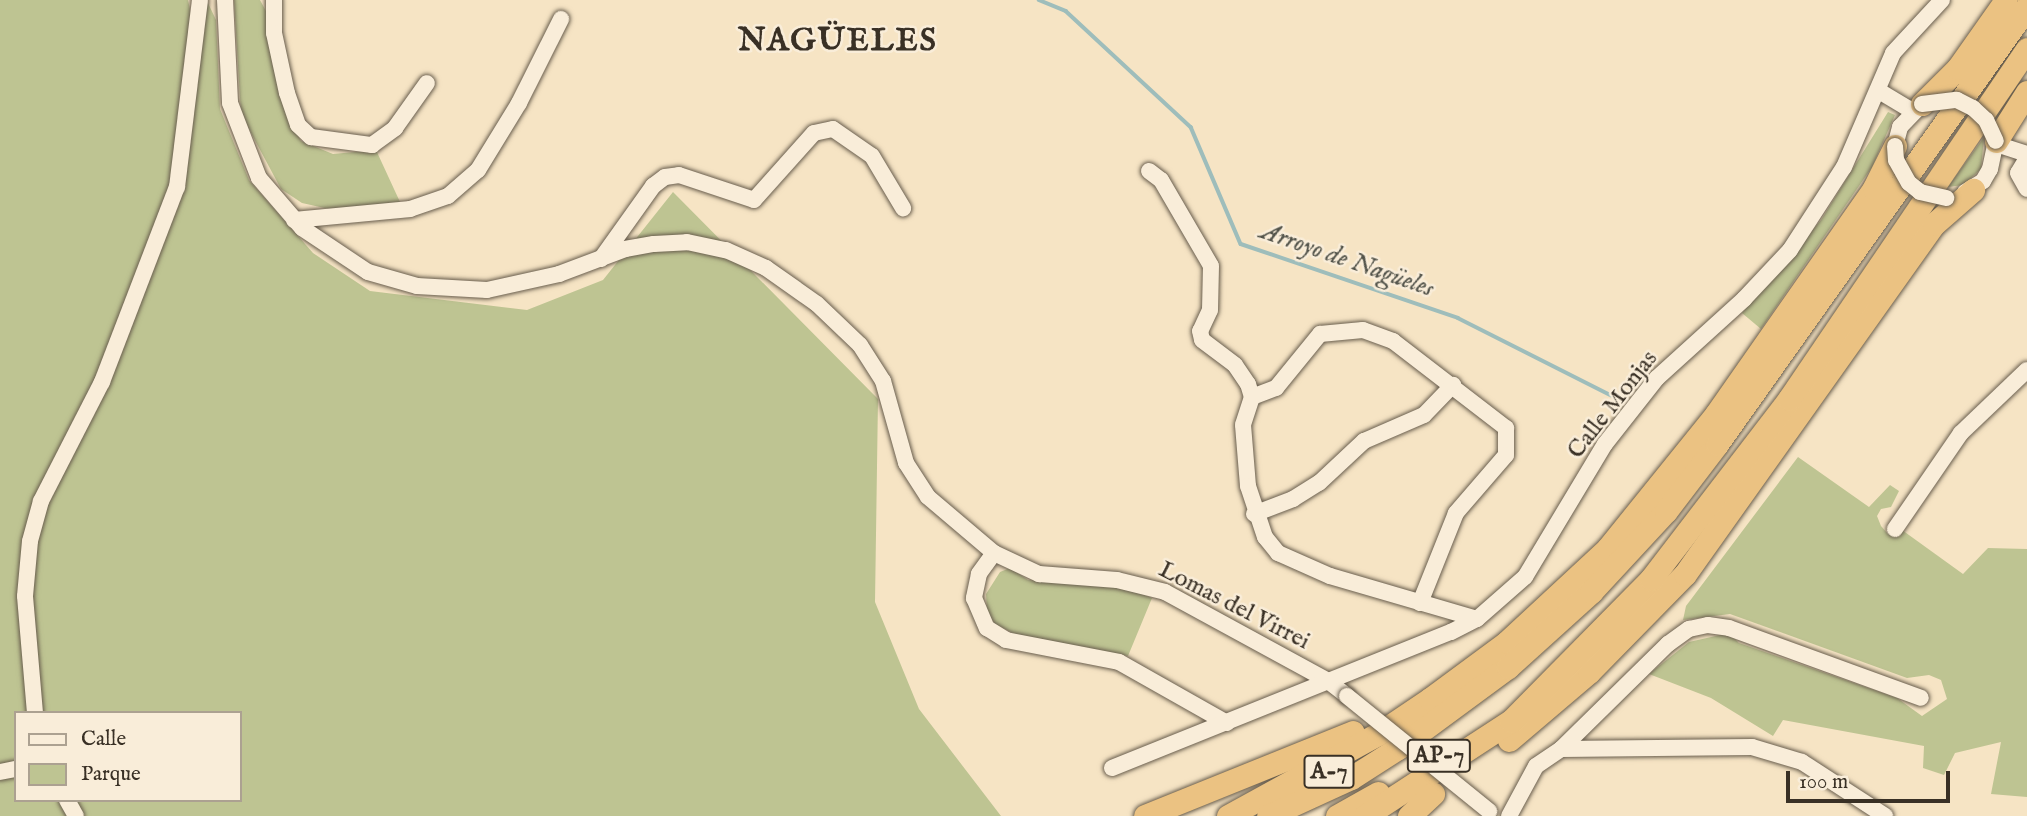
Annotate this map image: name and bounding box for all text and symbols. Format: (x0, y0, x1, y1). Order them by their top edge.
district label: NAGÜELES (739, 23, 937, 61)
water label: Arroyo de Nagüeles (1256, 216, 1438, 304)
street label: Calle Monjas (1562, 345, 1664, 465)
street label: Lomas del Virrei (1154, 556, 1314, 656)
legend (14, 711, 242, 802)
text: Calle (81, 726, 126, 753)
road number: AP-7 (1406, 736, 1472, 776)
road number: A-7 (1303, 752, 1355, 792)
scale bar (1789, 756, 1954, 800)
text: Parque (81, 761, 141, 788)
text: 100 m (1799, 769, 1848, 796)

